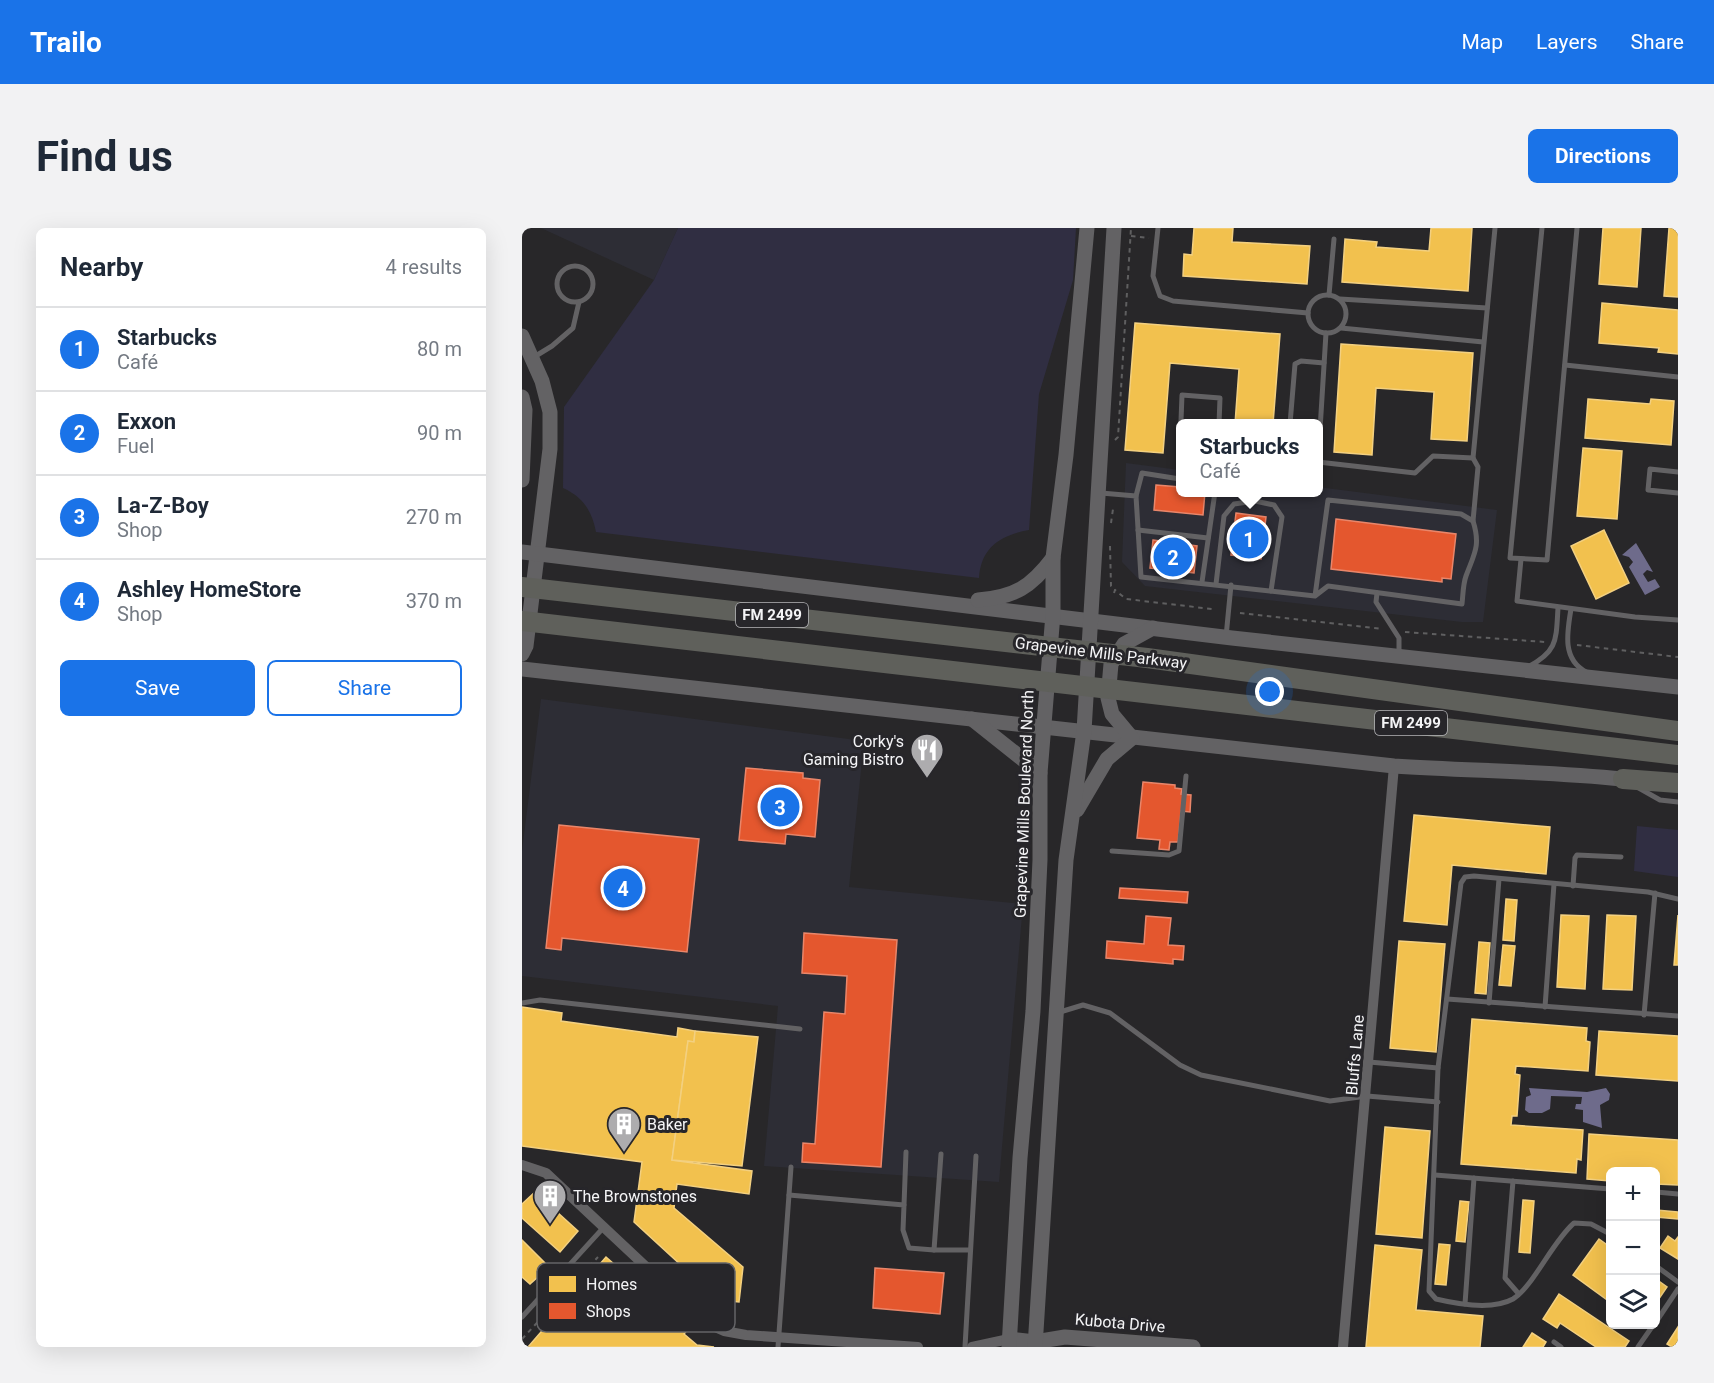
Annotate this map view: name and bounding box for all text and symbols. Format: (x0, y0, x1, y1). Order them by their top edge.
text: Trailo (30, 26, 102, 59)
text: Map (1461, 30, 1503, 54)
text: Layers (1536, 30, 1597, 54)
text: Share (1630, 30, 1684, 54)
button: Directions (1528, 129, 1678, 183)
text: Find us (36, 132, 173, 181)
text: Nearby (60, 252, 143, 282)
text: 4 results (386, 255, 462, 279)
text: Starbucks (117, 325, 217, 350)
text: 1 (74, 337, 85, 361)
text: 80 m (417, 337, 462, 361)
text: Café (117, 350, 158, 374)
text: Exxon (117, 409, 176, 434)
popup (1176, 419, 1323, 497)
text: 2 (74, 421, 85, 445)
text: 90 m (417, 421, 462, 445)
text: Fuel (117, 434, 154, 458)
text: Starbucks (1199, 434, 1300, 459)
text: Café (1199, 459, 1241, 483)
text: La-Z-Boy (117, 493, 209, 518)
text: 3 (74, 505, 85, 529)
text: 270 m (406, 505, 462, 529)
pin: 1 (1230, 516, 1268, 562)
text: Shop (117, 518, 163, 542)
pin: 2 (1154, 534, 1192, 580)
text: Ashley HomeStore (117, 577, 301, 602)
text: 4 (74, 589, 85, 613)
text: 370 m (406, 589, 462, 613)
text: Shop (117, 602, 163, 626)
road number: FM 2499 (736, 603, 808, 627)
street label: Grapevine Mills Parkway (1014, 633, 1189, 673)
button: Save (60, 660, 255, 716)
button: Share (267, 660, 462, 716)
your location (1255, 677, 1284, 706)
street label: Grapevine Mills Boulevard North (1011, 690, 1037, 918)
road number: FM 2499 (1375, 711, 1447, 735)
place label: Corky's Gaming Bistro (803, 732, 904, 769)
restaurant icon: Corky's Gaming Bistro (909, 732, 945, 779)
pin: 3 (760, 784, 800, 830)
pin: 4 (604, 866, 642, 910)
street label: Bluffs Lane (1342, 1014, 1368, 1096)
building icon: Baker (606, 1106, 642, 1153)
place label: Baker (647, 1115, 688, 1134)
map controls (1606, 1167, 1660, 1329)
button: + (1606, 1167, 1660, 1221)
building icon: The Brownstones (532, 1178, 568, 1225)
place label: The Brownstones (573, 1187, 697, 1206)
button: − (1606, 1221, 1660, 1275)
legend (537, 1263, 735, 1332)
text: Homes (586, 1275, 637, 1294)
button: layers (1606, 1275, 1660, 1329)
text: Shops (586, 1302, 631, 1321)
street label: Kubota Drive (1074, 1310, 1166, 1336)

